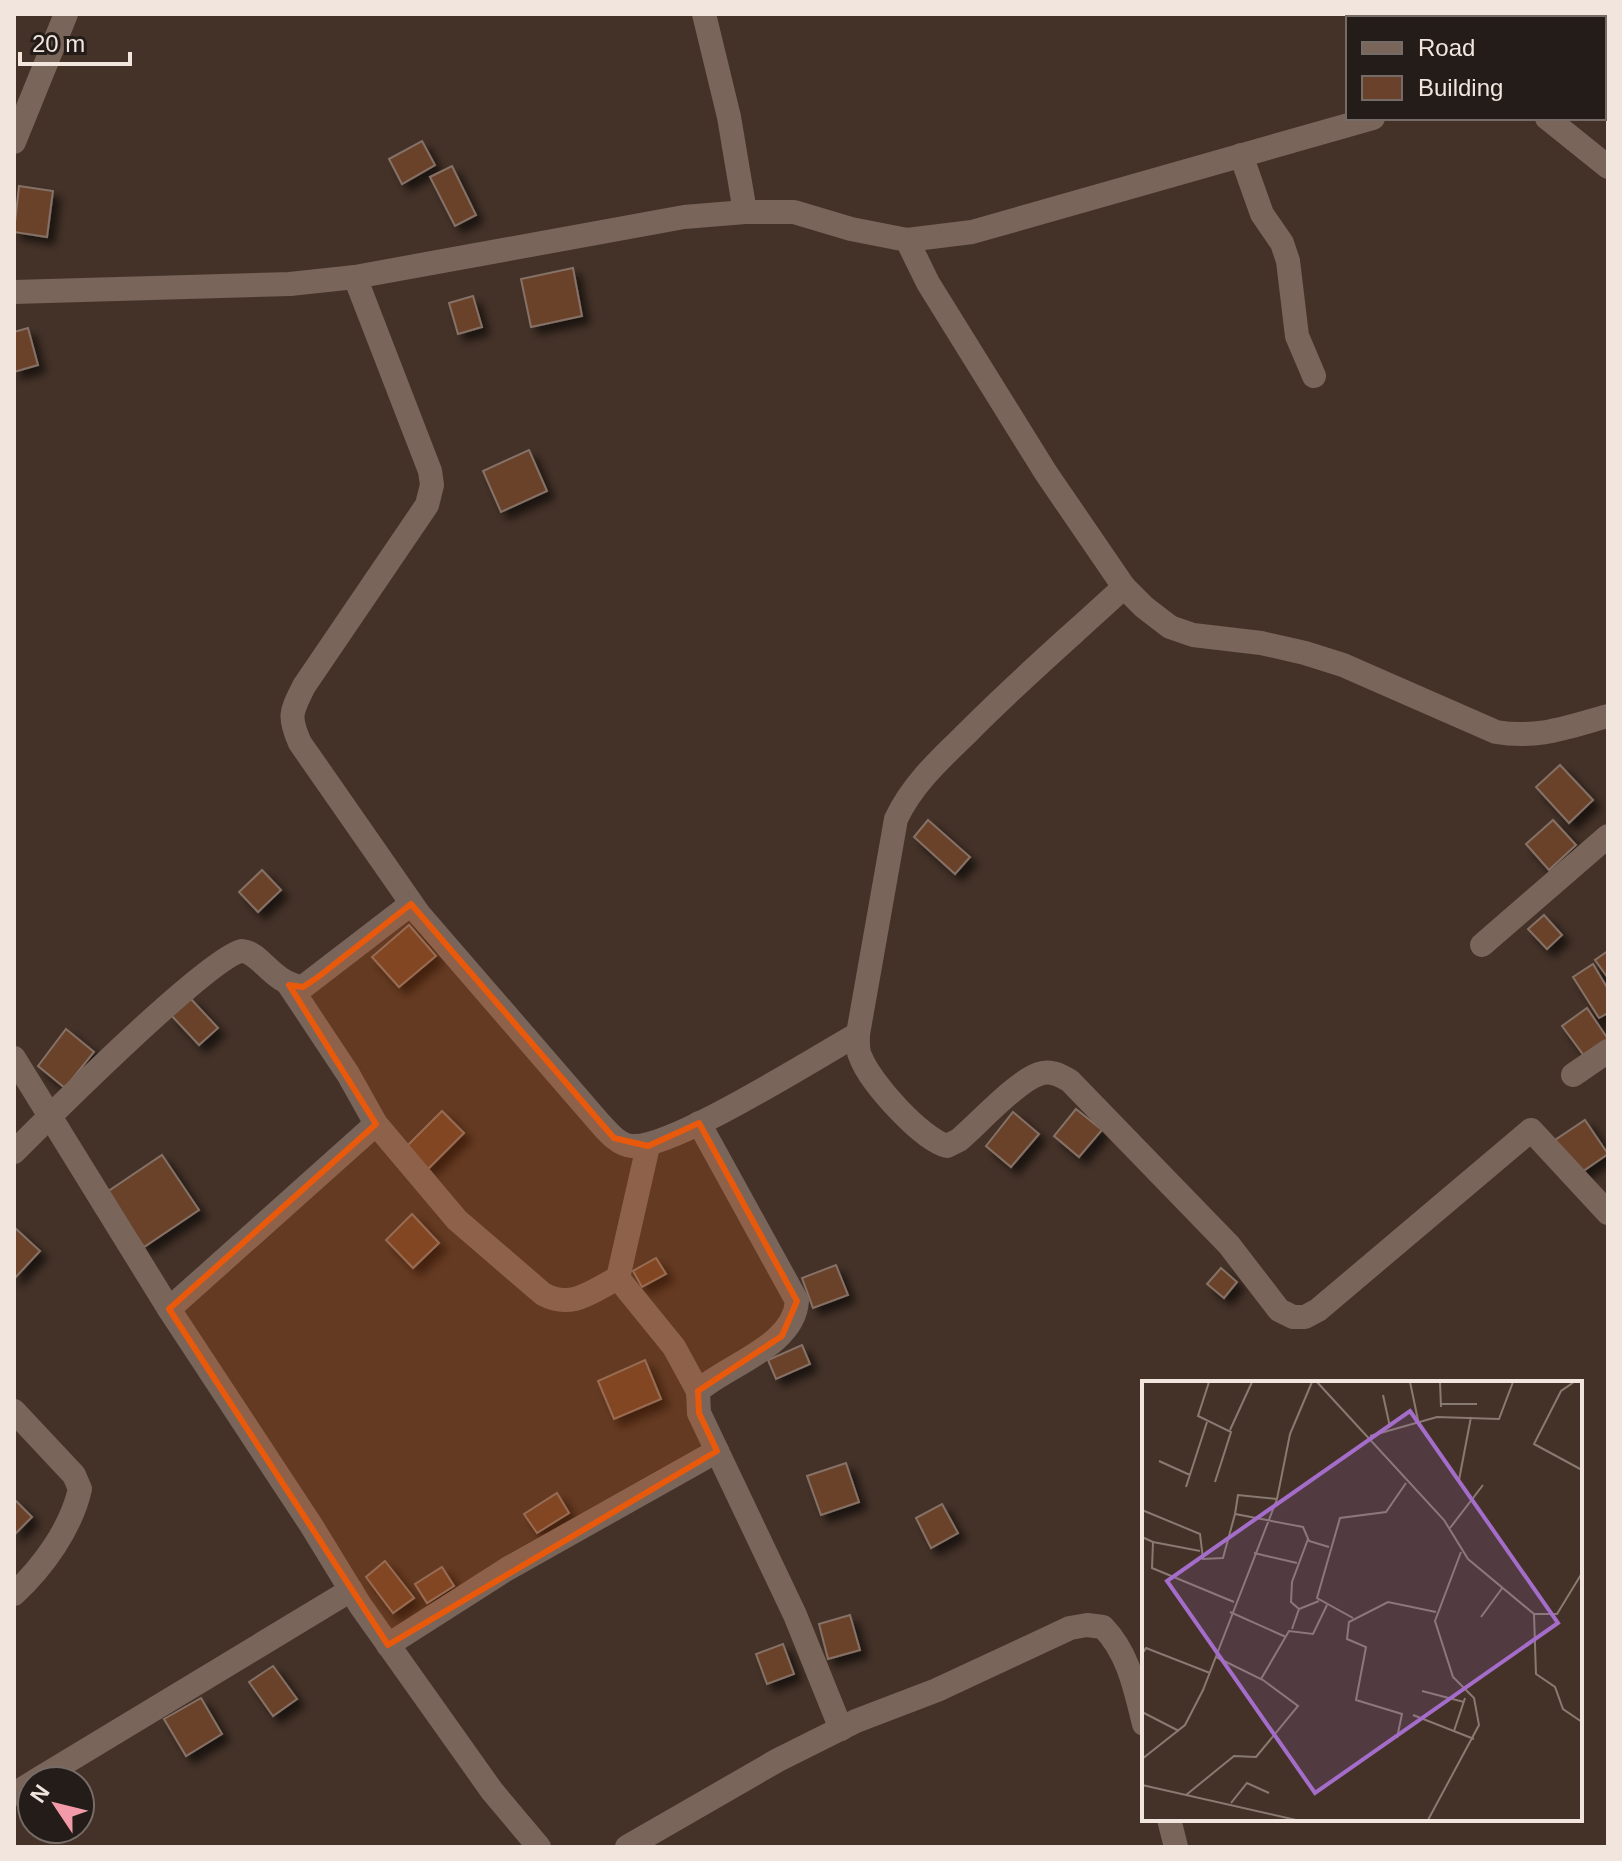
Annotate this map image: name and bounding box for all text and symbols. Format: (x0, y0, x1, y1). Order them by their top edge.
scale bar (20, 16, 130, 66)
legend (1346, 16, 1606, 120)
text: 20 m (32, 30, 85, 57)
text: Road (1418, 34, 1475, 61)
text: Building (1418, 74, 1503, 101)
inset map (1142, 1381, 1582, 1821)
north arrow (16, 1765, 96, 1845)
text: N (25, 1780, 55, 1807)

